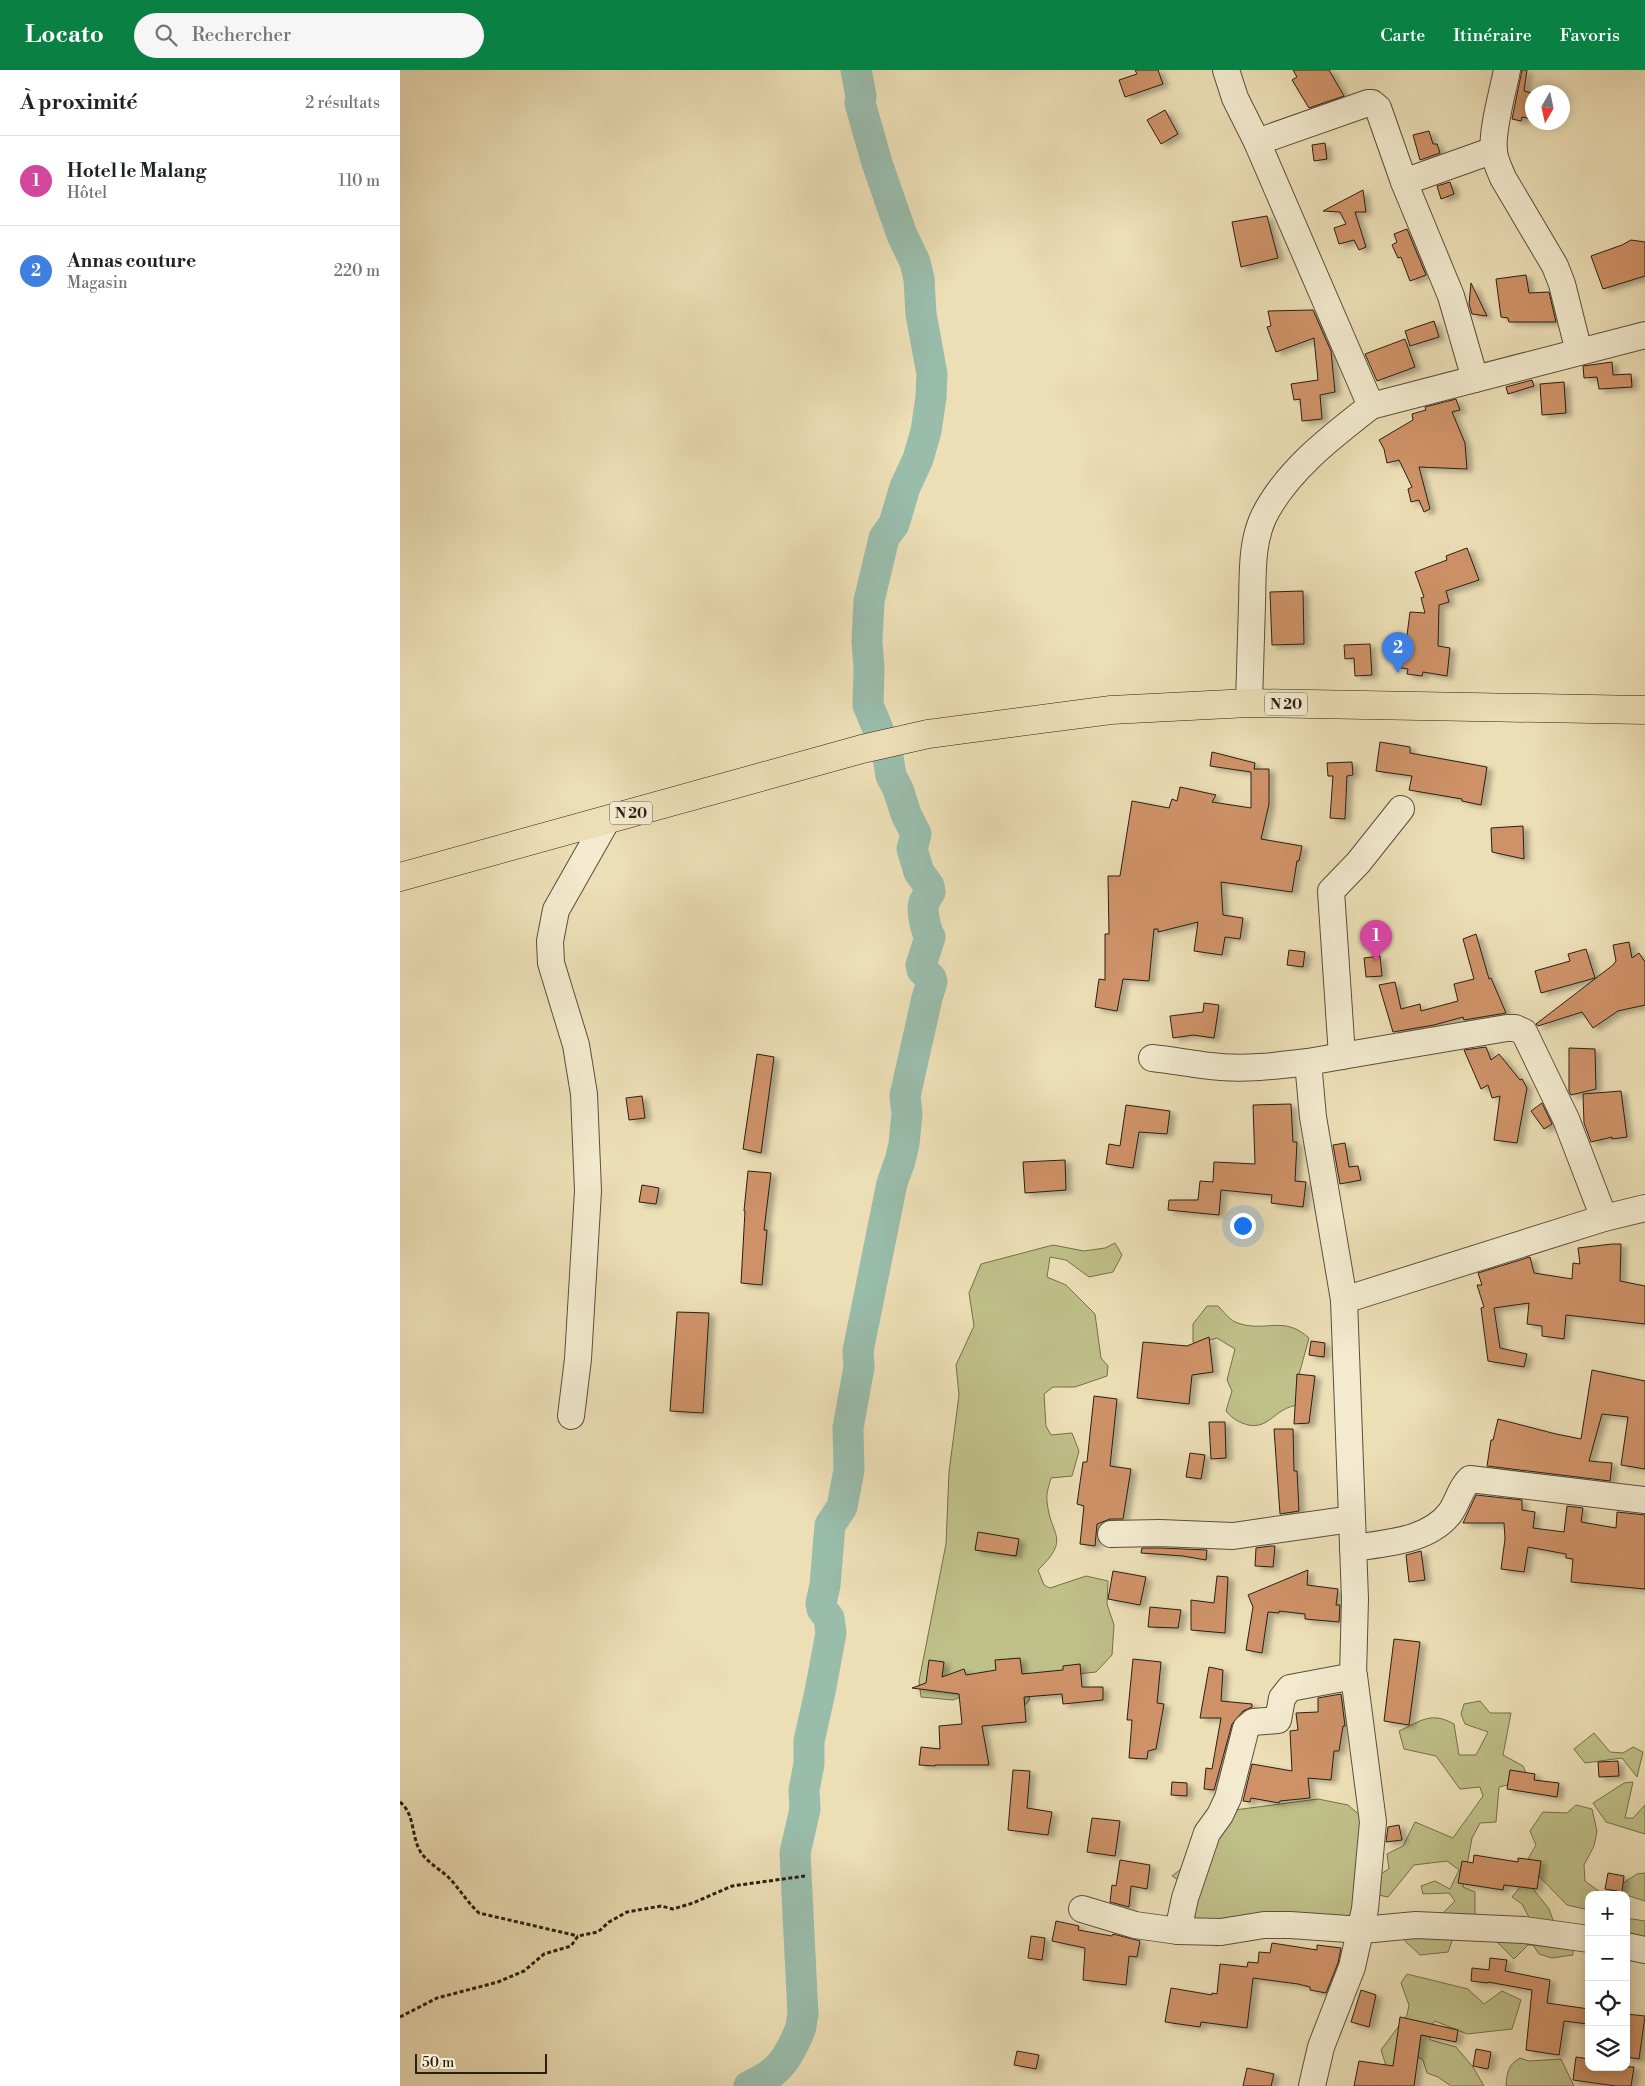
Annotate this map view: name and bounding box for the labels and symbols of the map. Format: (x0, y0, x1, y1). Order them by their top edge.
north arrow (1525, 85, 1570, 130)
pin: 2 (1382, 632, 1414, 673)
road number: N 20 (1265, 692, 1307, 716)
road number: N 20 (610, 801, 652, 824)
pin: 1 (1360, 920, 1392, 961)
your location (1230, 1213, 1256, 1239)
scale bar (415, 2051, 548, 2074)

